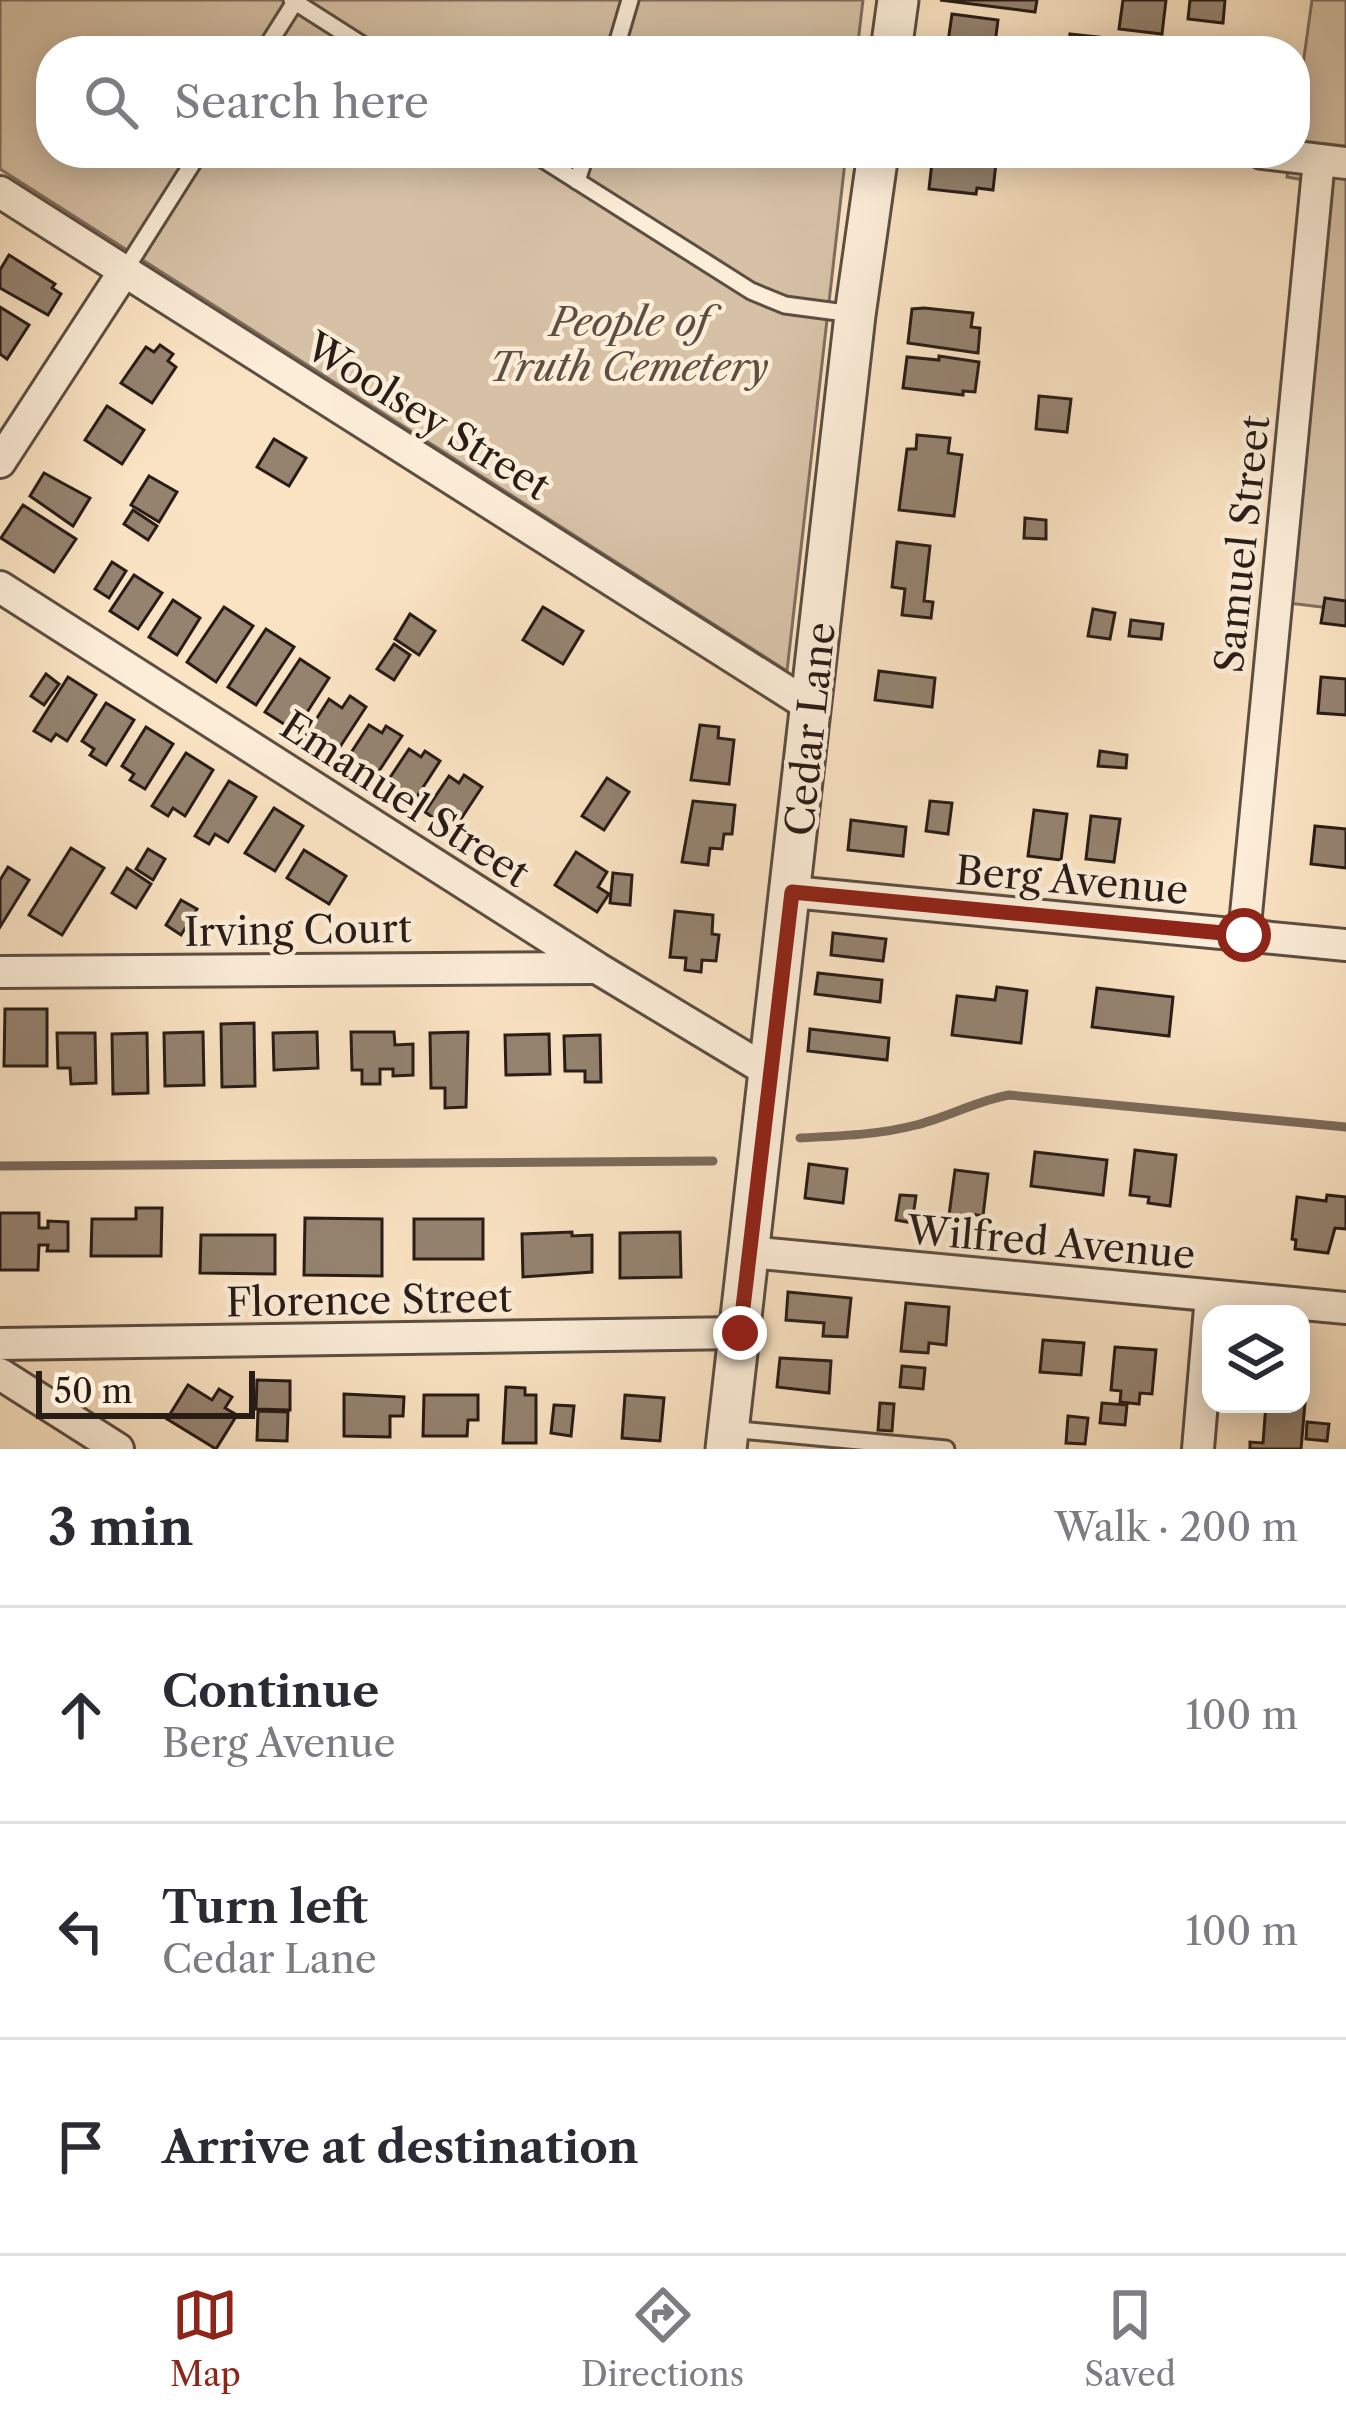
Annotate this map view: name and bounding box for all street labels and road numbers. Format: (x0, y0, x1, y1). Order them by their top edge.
street label: Woolsey Street (296, 321, 559, 510)
street label: Samuel Street (1205, 413, 1279, 675)
street label: Cedar Lane (775, 620, 845, 838)
street label: Emanuel Street (272, 701, 538, 897)
street label: Berg Avenue (954, 846, 1190, 914)
street label: Irving Court (184, 904, 412, 956)
street label: Wilfred Avenue (904, 1205, 1197, 1279)
street label: Florence Street (226, 1274, 513, 1326)

